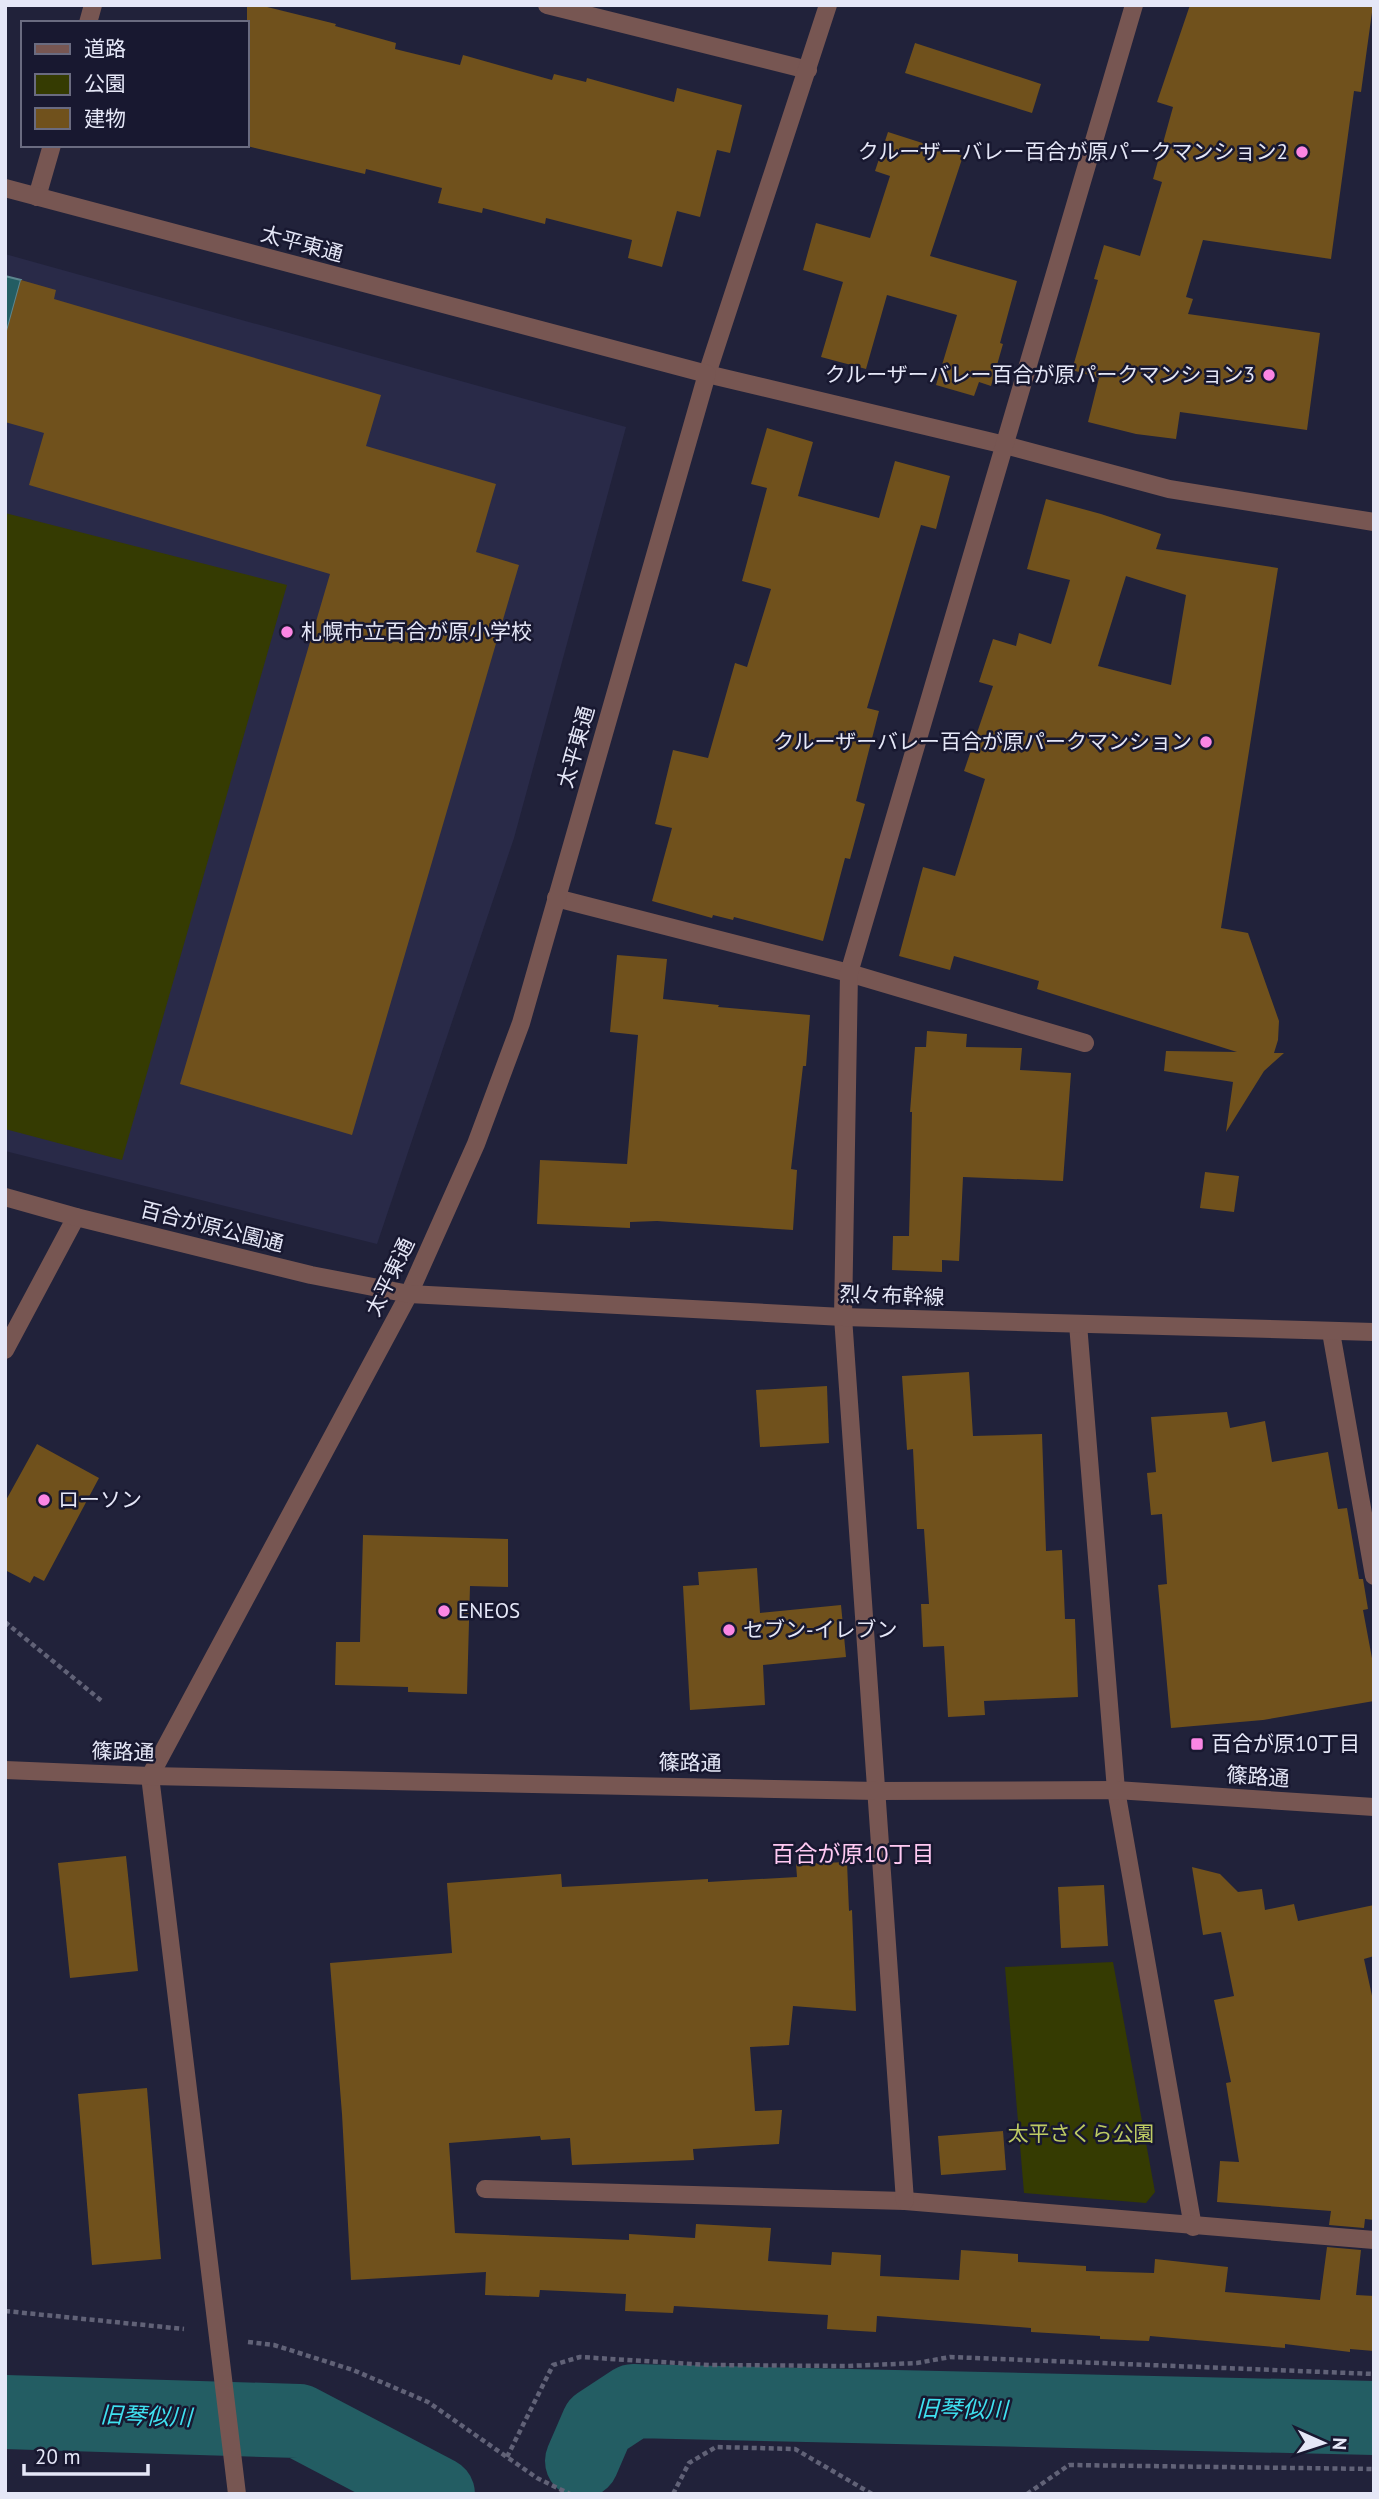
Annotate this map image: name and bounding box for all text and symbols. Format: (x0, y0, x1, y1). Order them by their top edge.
legend (21, 21, 248, 147)
text: 道路 (84, 35, 126, 62)
text: 公園 (84, 70, 126, 97)
text: 建物 (84, 105, 126, 132)
place label: クルーザーバレー百合が原パークマンション2 (858, 138, 1288, 165)
marker: クルーザーバレー百合が原パークマンション2 (1294, 144, 1310, 160)
street label: 太平東通 (258, 220, 346, 267)
place label: クルーザーバレー百合が原パークマンション3 (825, 361, 1255, 388)
marker: クルーザーバレー百合が原パークマンション3 (1261, 367, 1277, 383)
place label: 札幌市立百合が原小学校 (301, 618, 532, 645)
marker: 札幌市立百合が原小学校 (279, 624, 295, 640)
street label: 太平東通 (551, 703, 600, 791)
place label: クルーザーバレー百合が原パークマンション (773, 728, 1192, 755)
marker: クルーザーバレー百合が原パークマンション (1198, 734, 1214, 750)
street label: 百合が原公園通 (138, 1196, 287, 1257)
street label: 太平東通 (359, 1233, 420, 1320)
street label: 烈々布幹線 (839, 1280, 945, 1311)
place label: ローソン (58, 1486, 142, 1513)
marker: ローソン (36, 1492, 52, 1508)
place label: ENEOS (458, 1597, 520, 1624)
marker: ENEOS (436, 1603, 452, 1619)
place label: セブン-イレブン (743, 1616, 898, 1643)
marker: セブン-イレブン (721, 1622, 737, 1638)
place label: 百合が原10丁目 (1211, 1730, 1360, 1757)
marker: 百合が原10丁目 (1189, 1736, 1205, 1752)
street label: 篠路通 (91, 1737, 155, 1766)
street label: 篠路通 (658, 1748, 722, 1777)
street label: 篠路通 (1226, 1761, 1290, 1792)
district label: 百合が原10丁目 (771, 1839, 935, 1868)
park label: 太平さくら公園 (1008, 2120, 1155, 2147)
water label: 旧琴似川 (916, 2393, 1011, 2424)
water label: 旧琴似川 (100, 2399, 195, 2432)
north arrow (1288, 2408, 1358, 2478)
scale bar (24, 2432, 149, 2476)
text: N (1328, 2437, 1352, 2451)
text: 20 m (35, 2443, 81, 2470)

